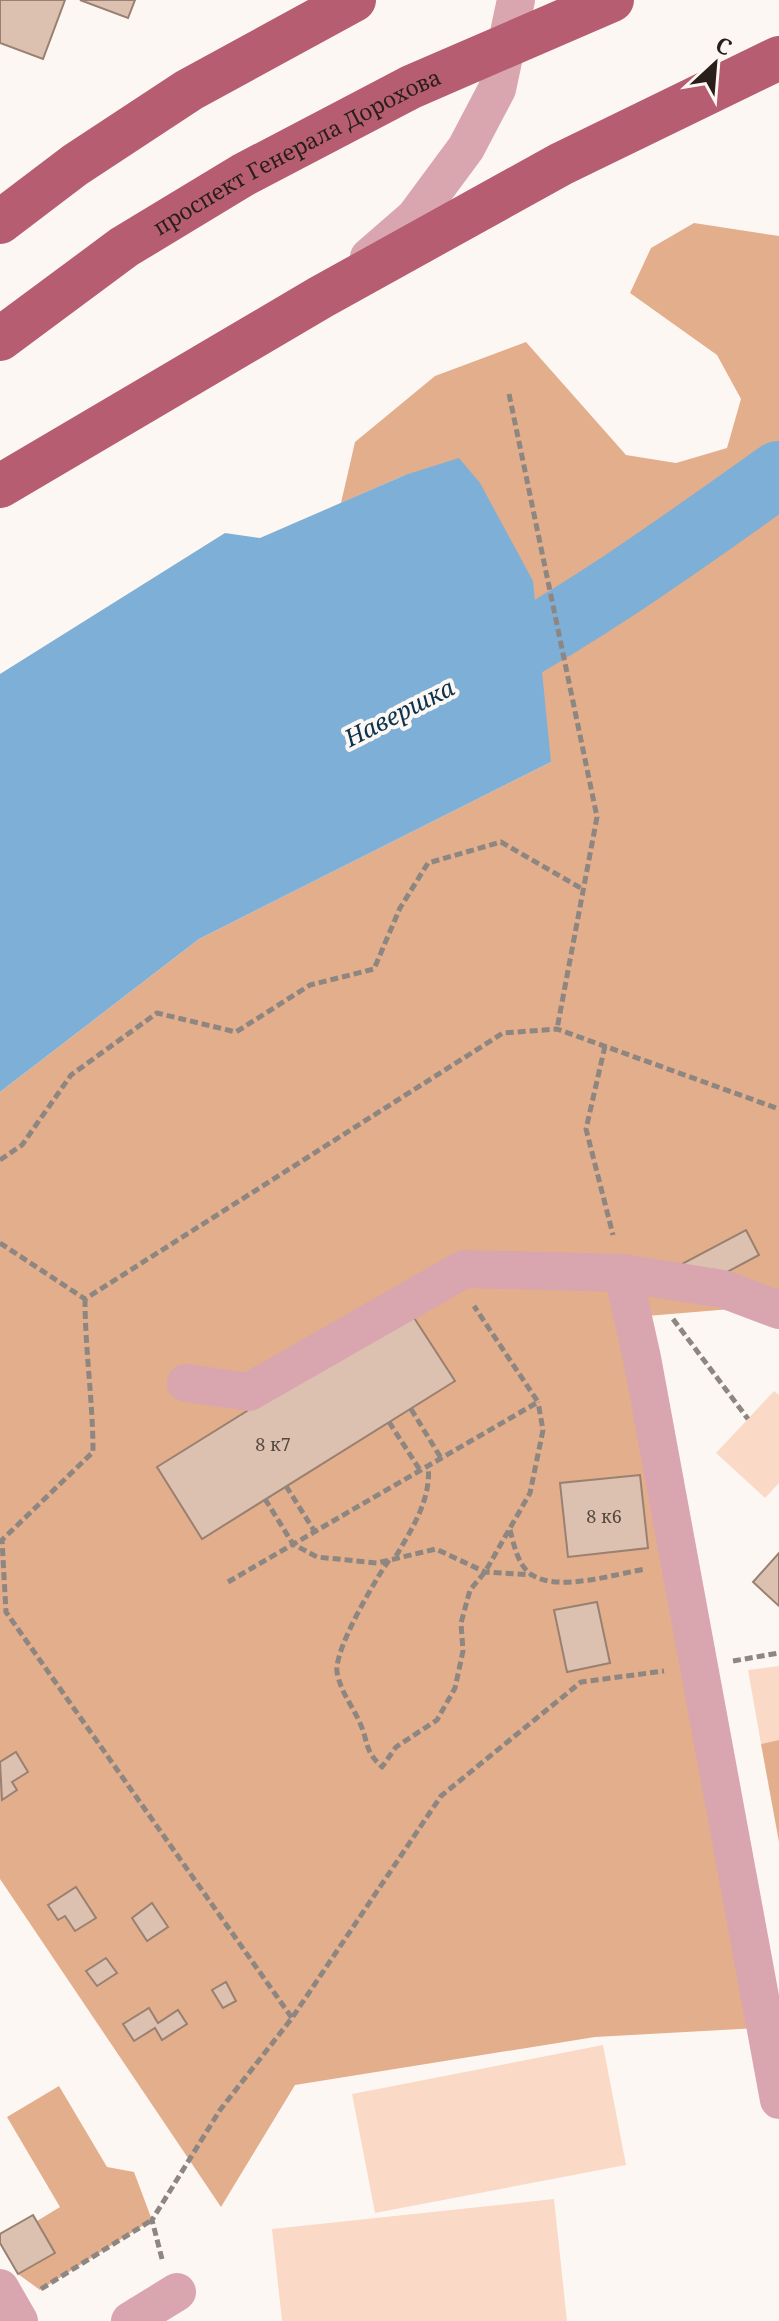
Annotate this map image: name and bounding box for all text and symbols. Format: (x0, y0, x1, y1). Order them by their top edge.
north arrow (675, 24, 755, 104)
text: С (711, 28, 737, 62)
street label: проспект Генерала Дорохова (147, 61, 445, 241)
water label: Навершка (337, 670, 460, 754)
house number: 8 к7 (255, 1432, 291, 1456)
house number: 8 к6 (586, 1504, 622, 1528)

